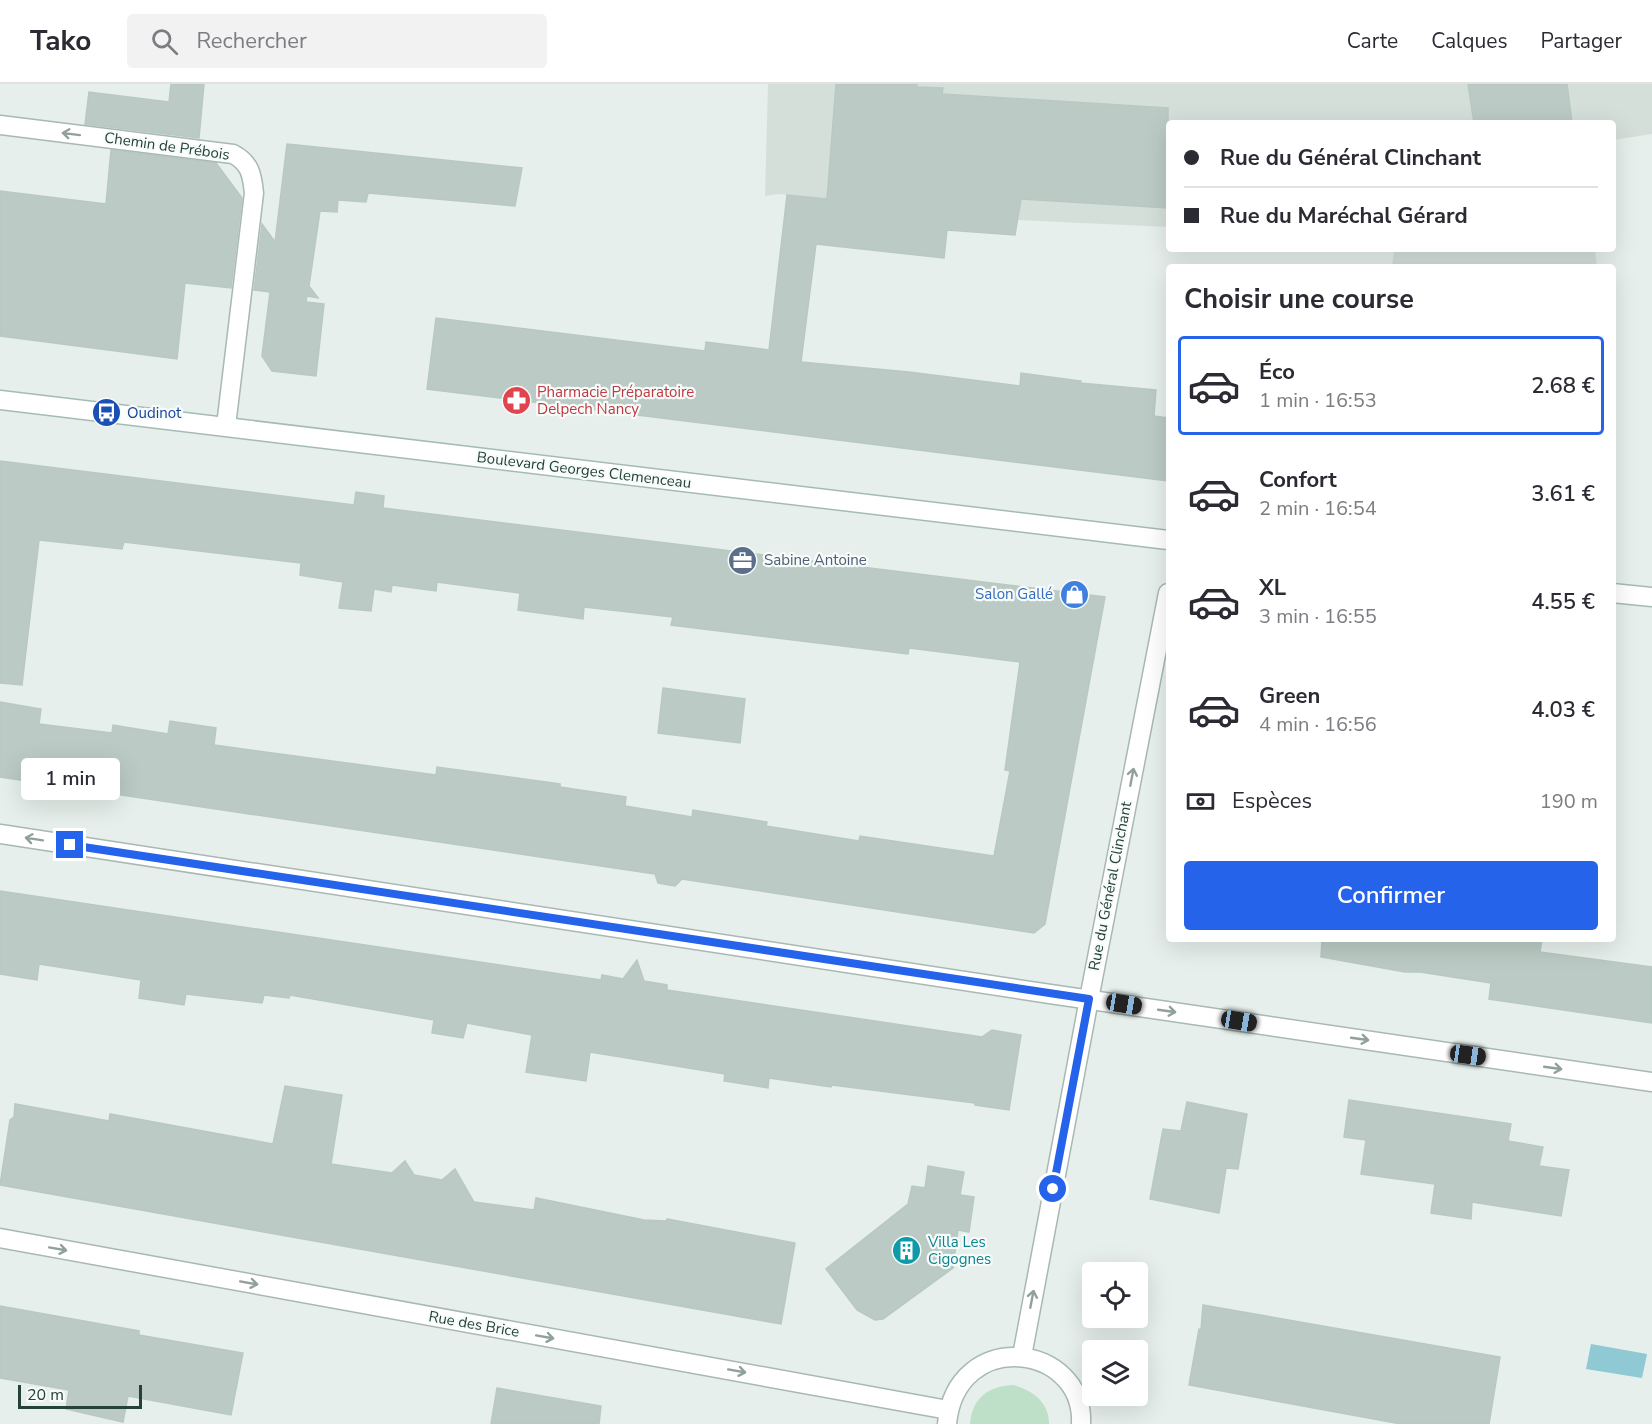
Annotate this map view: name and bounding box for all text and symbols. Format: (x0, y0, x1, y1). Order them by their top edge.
search box (127, 14, 547, 68)
text: Tako (30, 22, 91, 60)
icon: search (148, 25, 181, 58)
text: Rechercher (196, 26, 307, 56)
text: Carte (1347, 27, 1398, 55)
text: Calques (1431, 27, 1508, 55)
text: Partager (1541, 27, 1622, 55)
street label: Chemin de Prébois (103, 127, 231, 165)
one-way arrow (61, 128, 81, 139)
text: Rue du Général Clinchant (1220, 143, 1481, 173)
text: Rue du Maréchal Gérard (1220, 201, 1468, 231)
text: Choisir une course (1184, 281, 1414, 318)
text: Éco (1259, 357, 1295, 387)
icon: car (1187, 359, 1241, 413)
text: 2.68 € (1531, 371, 1595, 401)
place label: Pharmacie Préparatoire Delpech Nancy (537, 382, 694, 419)
pharmacy icon: Pharmacie Préparatoire Delpech Nancy (500, 385, 532, 417)
text: 1 min · 16:53 (1259, 387, 1377, 414)
bus stop icon: Oudinot (90, 397, 122, 429)
place label: Oudinot (127, 403, 182, 423)
street label: Boulevard Georges Clemenceau (476, 447, 692, 493)
text: Confort (1259, 465, 1337, 495)
icon: car (1187, 467, 1241, 521)
text: 3.61 € (1531, 479, 1595, 509)
text: 2 min · 16:54 (1259, 495, 1377, 522)
office icon: Sabine Antoine (727, 544, 759, 576)
place label: Sabine Antoine (764, 550, 867, 570)
text: XL (1259, 573, 1286, 603)
icon: car (1187, 575, 1241, 629)
shop icon: Salon Gallé (1058, 578, 1090, 610)
place label: Salon Gallé (975, 584, 1053, 604)
text: 4.55 € (1531, 587, 1595, 617)
text: 3 min · 16:55 (1259, 603, 1377, 630)
text: Green (1259, 681, 1320, 711)
icon: car (1187, 683, 1241, 737)
text: 4.03 € (1531, 695, 1595, 725)
text: 4 min · 16:56 (1259, 711, 1377, 738)
callout: 1 min (20, 758, 119, 800)
text: 1 min (45, 765, 96, 792)
one-way arrow (1127, 768, 1138, 788)
icon: cash (1184, 785, 1217, 818)
text: Espèces (1232, 786, 1312, 816)
text: 190 m (1540, 788, 1598, 815)
street label: Rue du Général Clinchant (1084, 799, 1136, 972)
route end (56, 831, 83, 858)
one-way arrow (25, 834, 44, 845)
button: Confirmer (1184, 861, 1598, 930)
car (1105, 992, 1143, 1016)
one-way arrow (1157, 1005, 1177, 1016)
car (1220, 1009, 1258, 1033)
one-way arrow (1350, 1034, 1369, 1045)
car (1449, 1044, 1487, 1066)
one-way arrow (1543, 1062, 1562, 1073)
route start (1039, 1175, 1066, 1202)
place label: Villa Les Cigognes (927, 1232, 991, 1269)
building icon: Villa Les Cigognes (891, 1235, 923, 1267)
one-way arrow (47, 1243, 67, 1254)
map controls (1082, 1262, 1148, 1406)
button: locate (1082, 1262, 1148, 1328)
one-way arrow (239, 1278, 259, 1289)
one-way arrow (1027, 1290, 1038, 1309)
street label: Rue des Brice (427, 1306, 521, 1342)
one-way arrow (534, 1332, 554, 1343)
button: layers (1082, 1340, 1148, 1406)
one-way arrow (726, 1366, 746, 1377)
scale bar (18, 1382, 142, 1410)
text: 20 m (27, 1384, 64, 1406)

